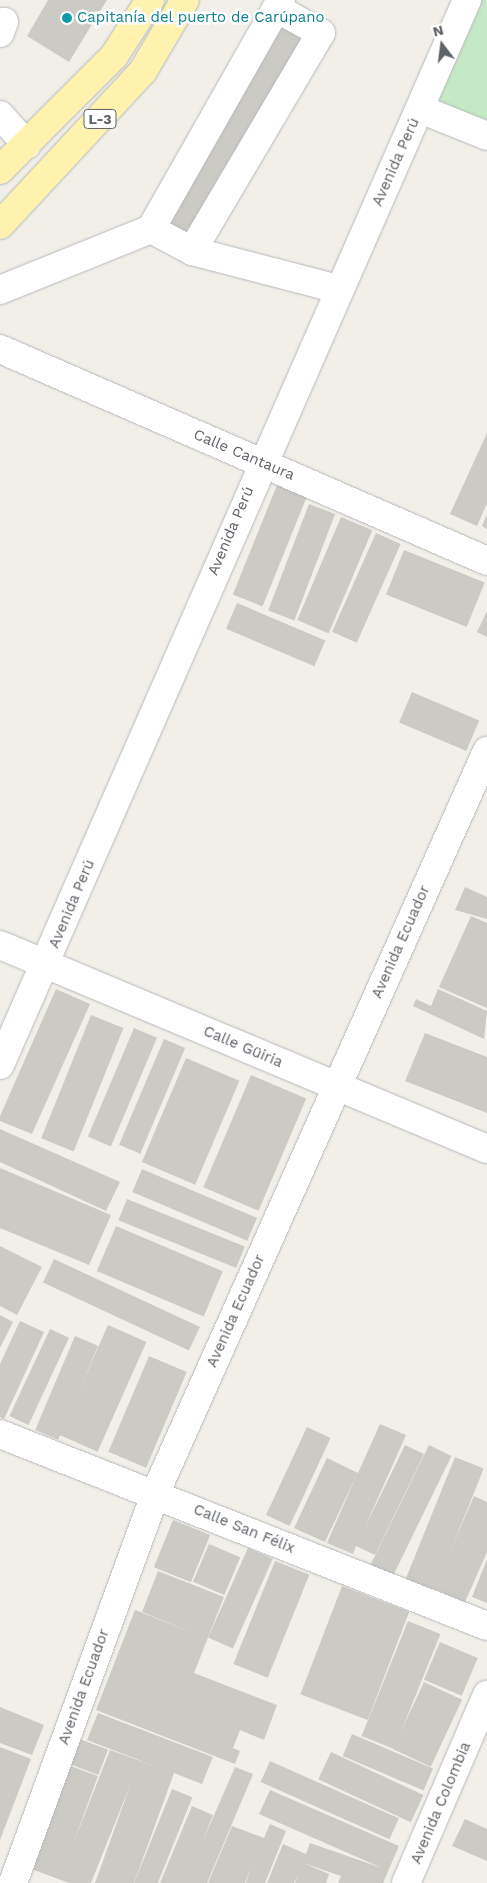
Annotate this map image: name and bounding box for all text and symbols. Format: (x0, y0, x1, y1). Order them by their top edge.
place label: Capitanía del puerto de Carúpano (77, 9, 325, 27)
marker: Capitanía del puerto de Carúpano (61, 12, 73, 24)
north arrow (417, 20, 467, 70)
text: N (431, 21, 445, 40)
road number: L-3 (82, 108, 118, 130)
street label: Avenida Perú (368, 115, 424, 209)
street label: Calle Cantaura (191, 426, 297, 484)
street label: Avenida Perú (204, 484, 258, 578)
street label: Avenida Perú (45, 857, 99, 951)
street label: Avenida Ecuador (368, 883, 434, 1001)
street label: Calle Güiria (201, 1022, 285, 1072)
street label: Avenida Ecuador (203, 1252, 269, 1370)
street label: Calle San Félix (191, 1500, 297, 1558)
street label: Avenida Ecuador (55, 1627, 113, 1747)
street label: Avenida Colombia (407, 1739, 475, 1867)

